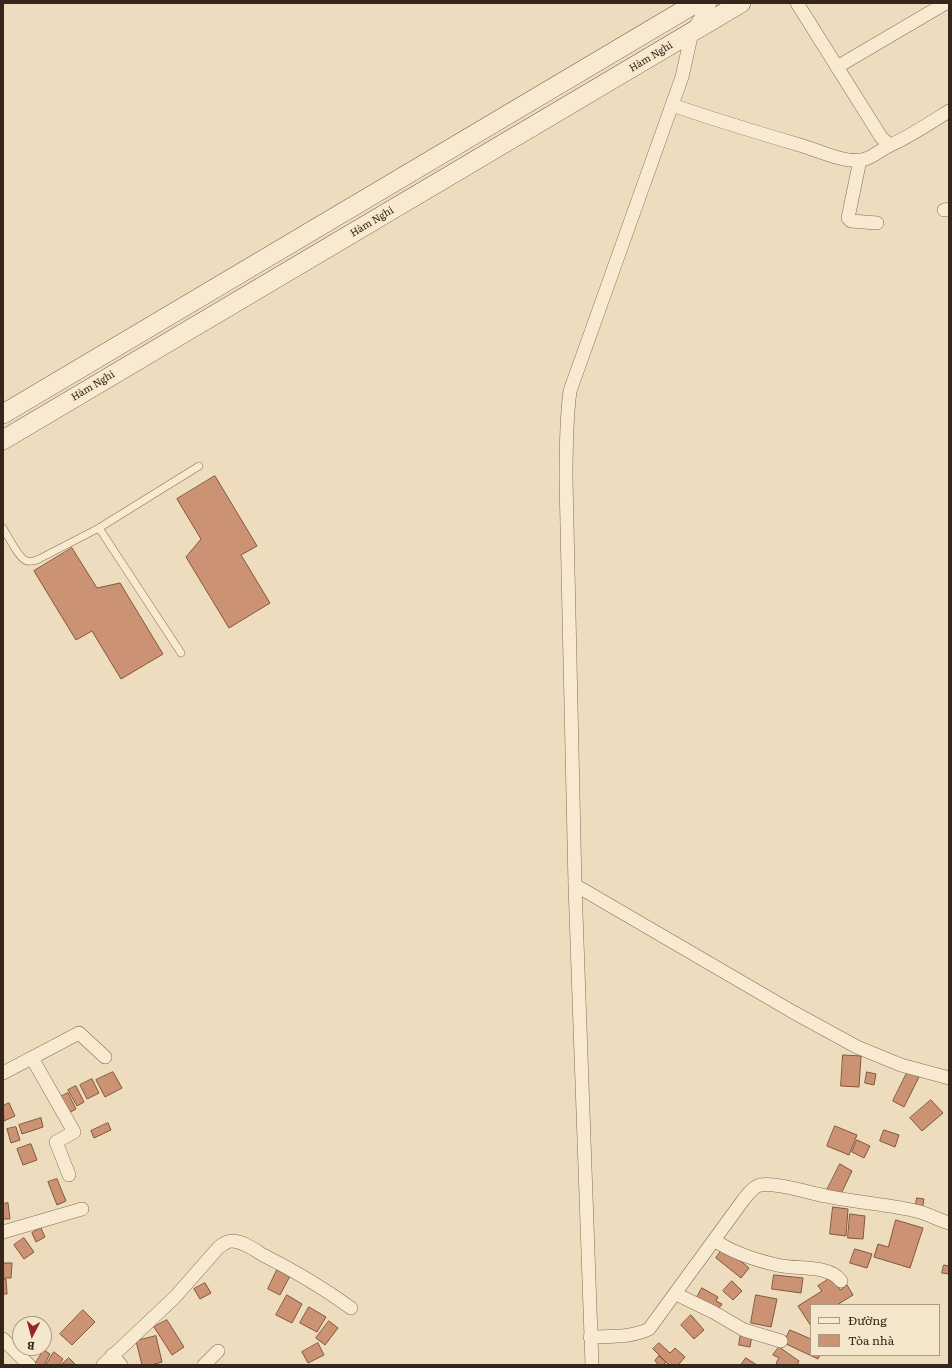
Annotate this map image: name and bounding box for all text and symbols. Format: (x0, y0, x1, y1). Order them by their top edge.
street label: Hàm Nghi (627, 39, 675, 75)
street label: Hàm Nghi (348, 204, 396, 240)
street label: Hàm Nghi (69, 368, 117, 404)
legend (810, 1304, 940, 1356)
text: Đường (848, 1311, 887, 1329)
north arrow (12, 1316, 52, 1356)
text: Tòa nhà (848, 1331, 894, 1349)
text: B (26, 1339, 35, 1355)

